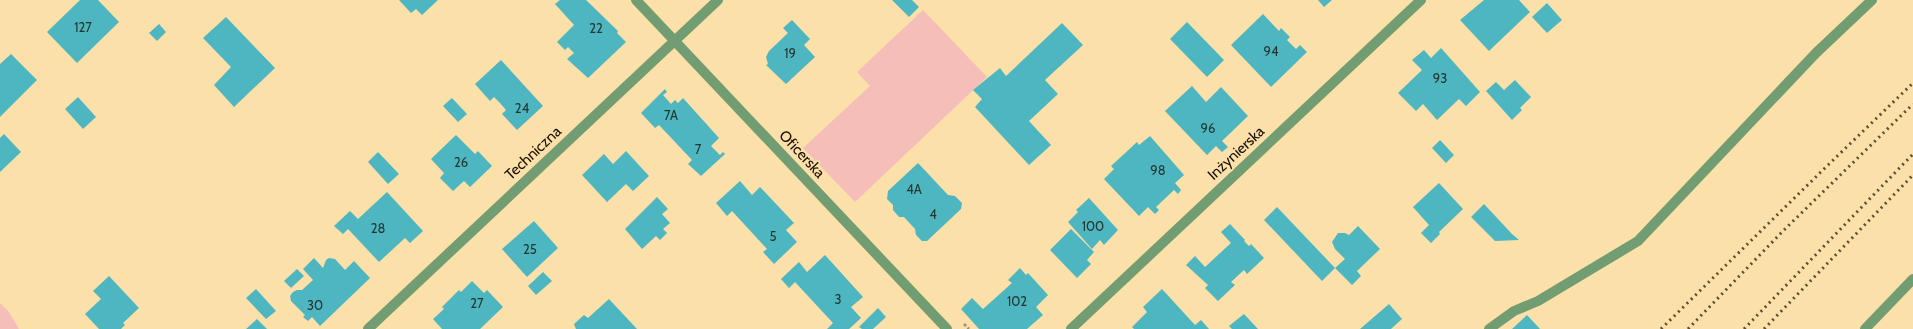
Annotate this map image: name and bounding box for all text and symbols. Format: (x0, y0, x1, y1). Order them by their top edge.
house number: 127 (74, 19, 92, 35)
house number: 22 (589, 20, 603, 36)
house number: 94 (1264, 43, 1279, 59)
house number: 19 (784, 45, 796, 61)
house number: 93 (1433, 70, 1447, 86)
house number: 24 (515, 100, 530, 116)
house number: 7A (664, 107, 678, 123)
house number: 96 (1201, 120, 1215, 136)
street label: Techniczna (501, 122, 565, 184)
street label: Inżynierska (1204, 122, 1269, 184)
street label: Oficerska (775, 126, 829, 182)
house number: 7 (695, 141, 702, 157)
house number: 26 (454, 154, 468, 170)
house number: 98 (1150, 162, 1166, 178)
house number: 4A (906, 181, 922, 197)
house number: 4 (929, 206, 937, 222)
house number: 100 (1082, 218, 1104, 234)
house number: 28 (371, 220, 385, 236)
house number: 5 (769, 228, 777, 244)
house number: 25 (523, 241, 537, 257)
house number: 3 (834, 291, 842, 307)
house number: 102 (1007, 293, 1027, 309)
house number: 27 (470, 295, 484, 311)
house number: 30 (307, 297, 323, 313)

